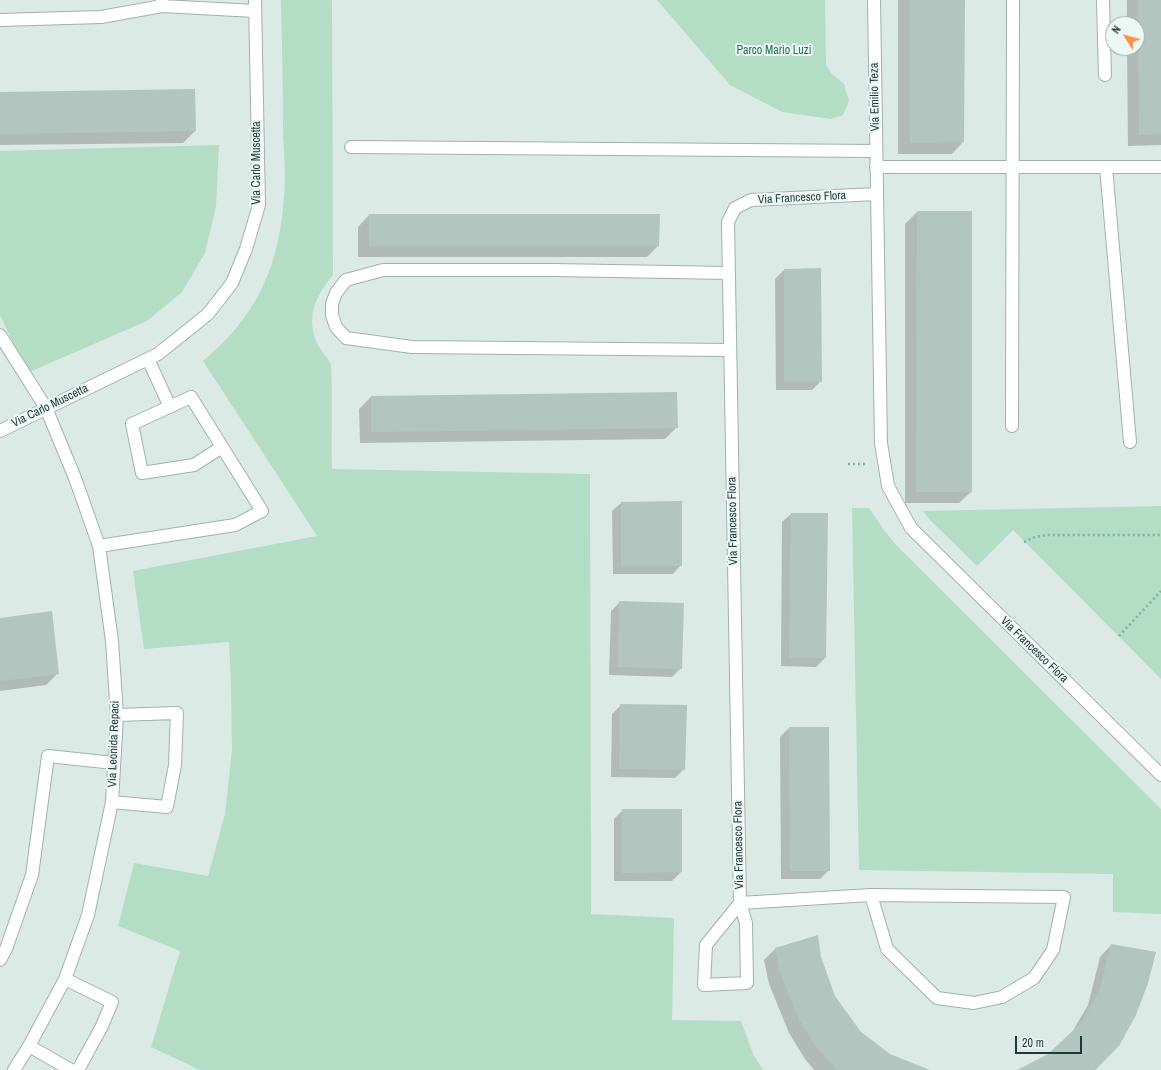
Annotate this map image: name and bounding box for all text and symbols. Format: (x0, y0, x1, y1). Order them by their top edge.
north arrow (1105, 16, 1145, 56)
text: N (1109, 23, 1124, 36)
park label: Parco Mario Luzi (737, 44, 811, 58)
street label: Via Emilio Teza (867, 63, 883, 131)
street label: Via Carlo Muscetta (250, 121, 264, 205)
street label: Via Francesco Flora (757, 188, 847, 208)
street label: Via Carlo Muscetta (9, 381, 91, 431)
street label: Via Francesco Flora (725, 477, 741, 565)
street label: Via Francesco Flora (997, 614, 1071, 686)
street label: Via Leonida Repaci (105, 700, 123, 788)
street label: Via Francesco Flora (731, 801, 747, 889)
scale bar (1017, 1028, 1084, 1054)
text: 20 m (1022, 1035, 1044, 1051)

